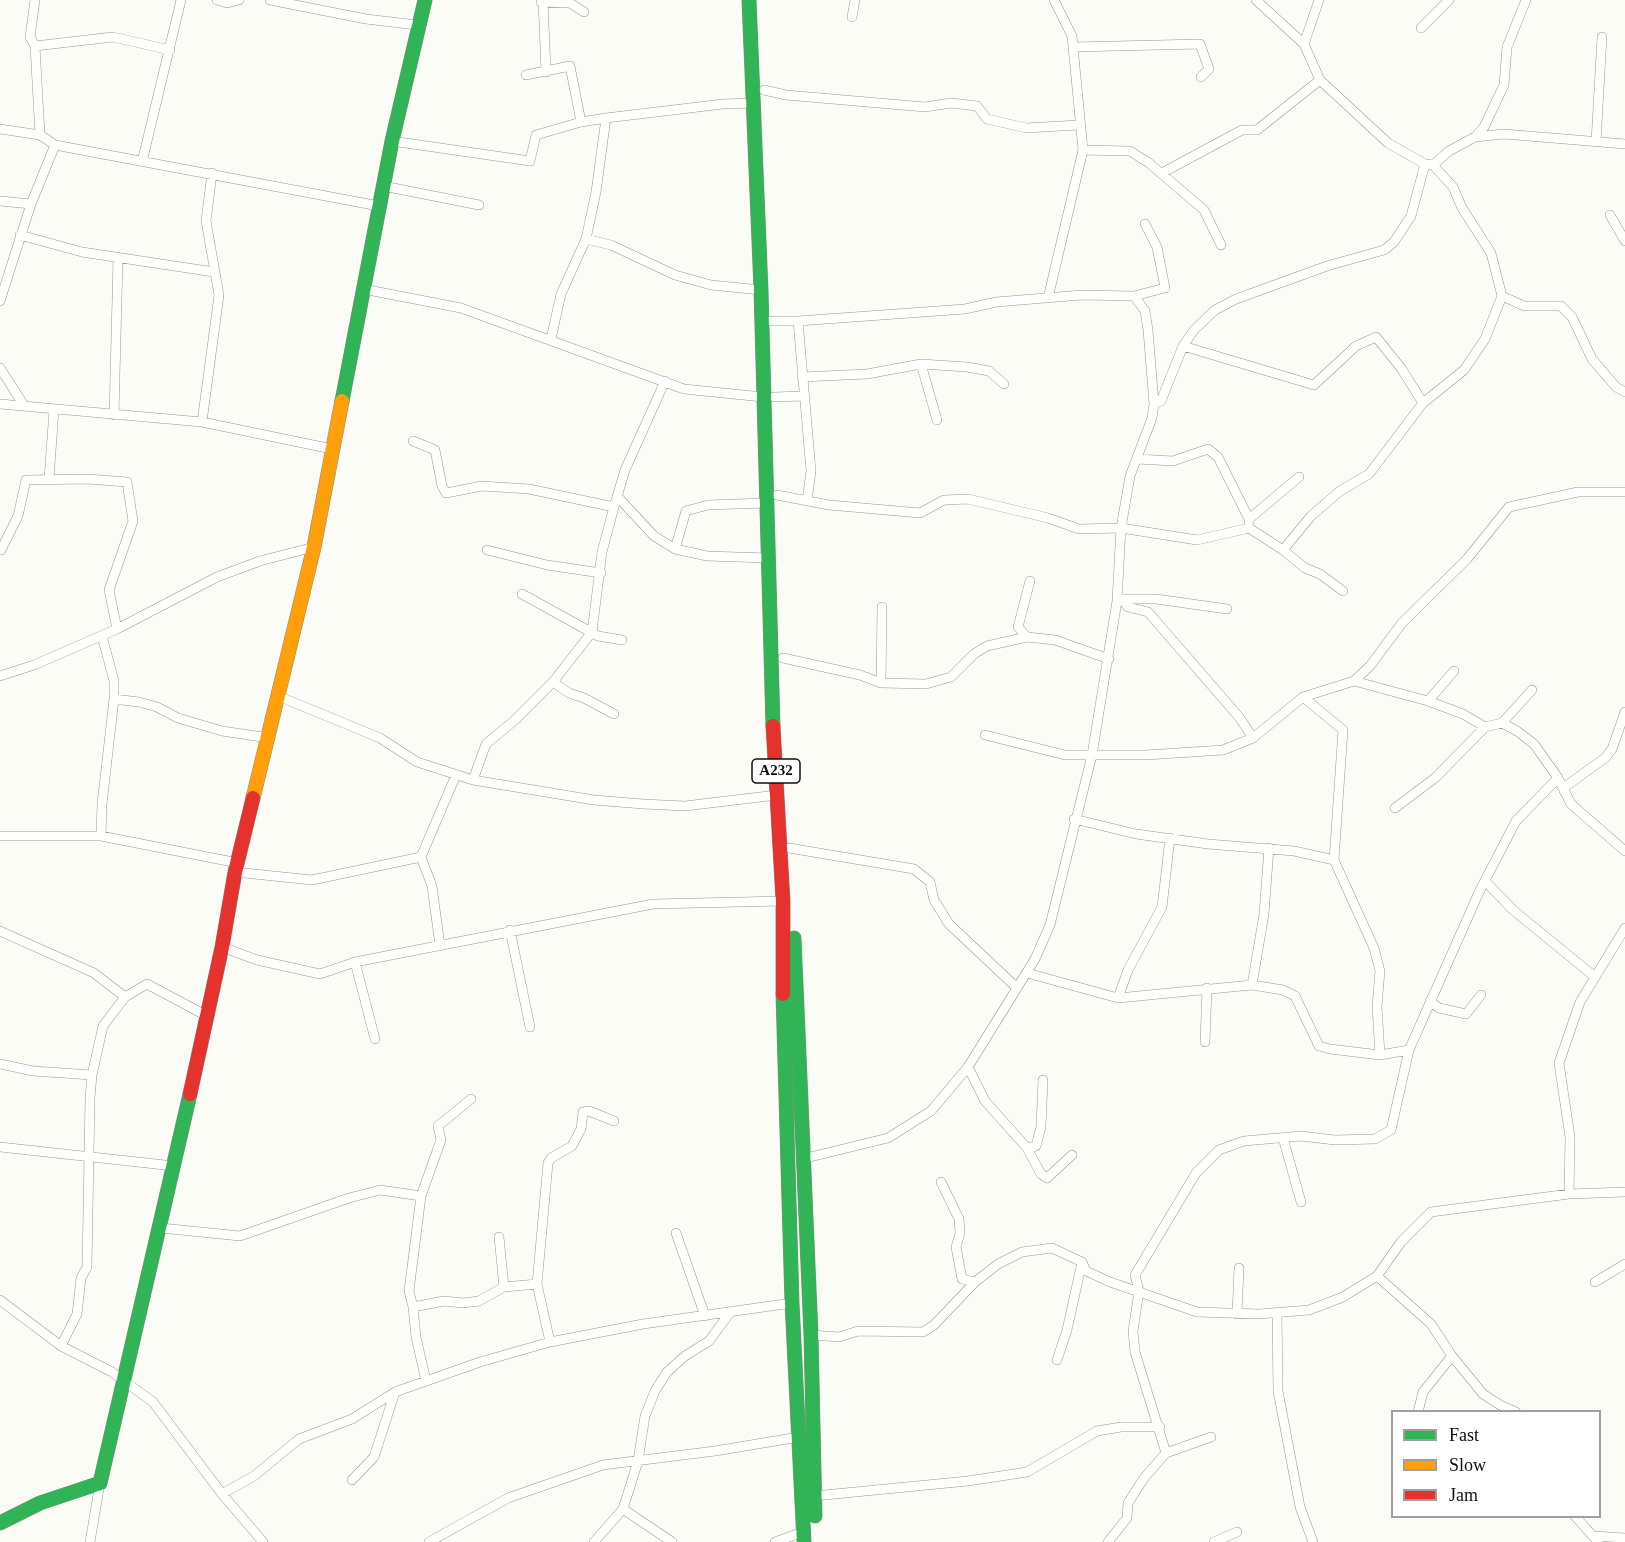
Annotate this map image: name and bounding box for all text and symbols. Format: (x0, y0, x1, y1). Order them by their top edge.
road number: A232 (752, 759, 800, 783)
legend (1391, 1410, 1601, 1518)
text: Fast (1449, 1425, 1479, 1445)
text: Slow (1449, 1455, 1486, 1475)
text: Jam (1449, 1485, 1478, 1505)

